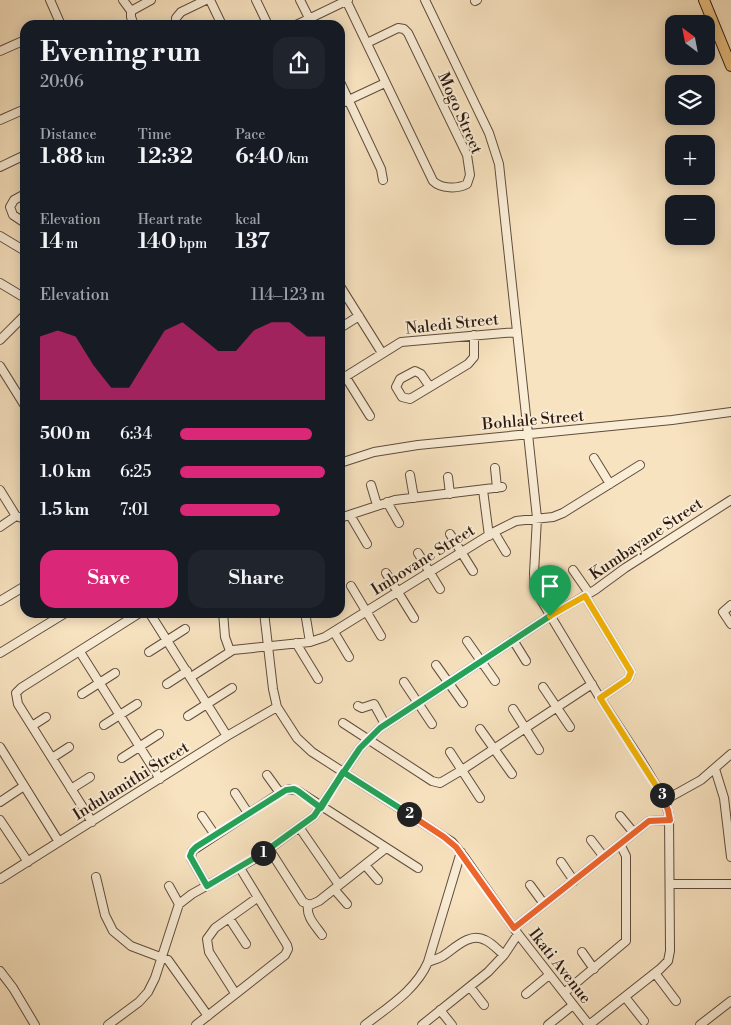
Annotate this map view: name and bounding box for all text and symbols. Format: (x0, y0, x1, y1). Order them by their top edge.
north arrow (665, 15, 715, 65)
map controls (665, 15, 715, 245)
text: Evening run (40, 35, 201, 70)
button: share (273, 37, 325, 89)
street label: Mogo Street (433, 69, 487, 157)
text: 20:06 (40, 72, 84, 92)
button: layers (665, 75, 715, 125)
text: Distance (40, 126, 97, 144)
text: Time (138, 126, 171, 144)
text: Pace (235, 126, 265, 144)
button: + (665, 135, 715, 185)
text: 1.88 (40, 144, 83, 170)
text: 12:32 (138, 144, 193, 170)
text: 6:40 (235, 144, 284, 170)
text: km (83, 150, 105, 168)
text: /km (284, 150, 309, 168)
button: − (665, 195, 715, 245)
text: Elevation (40, 211, 101, 229)
text: Heart rate (138, 211, 202, 229)
text: kcal (235, 211, 261, 229)
text: 14 (40, 229, 63, 255)
text: 140 (138, 229, 176, 255)
text: 137 (235, 229, 270, 255)
text: m (63, 235, 78, 253)
text: bpm (176, 235, 207, 253)
text: Elevation (40, 285, 109, 305)
text: 114–123 m (251, 285, 325, 305)
street label: Naledi Street (404, 309, 500, 339)
street label: Bohlale Street (480, 406, 585, 435)
text: 500 m (40, 424, 90, 444)
text: 6:34 (120, 424, 152, 444)
text: 1.0 km (40, 462, 91, 482)
text: 6:25 (120, 462, 151, 482)
street label: Kumbayane Street (586, 494, 707, 584)
text: 1.5 km (40, 500, 89, 520)
text: 7:01 (120, 500, 149, 520)
street label: Imbovane Street (368, 520, 479, 600)
button: Save (40, 550, 178, 608)
button: Share (188, 550, 325, 608)
pin (529, 565, 571, 616)
icon: arrive (536, 572, 564, 600)
street label: Indulamithi Street (69, 737, 193, 825)
pin: 3 (650, 782, 674, 808)
text: 3 (658, 786, 667, 804)
pin: 2 (396, 802, 422, 826)
text: 2 (405, 805, 414, 823)
pin: 1 (250, 840, 276, 866)
text: 1 (260, 844, 267, 862)
street label: Ikati Avenue (524, 924, 596, 1008)

